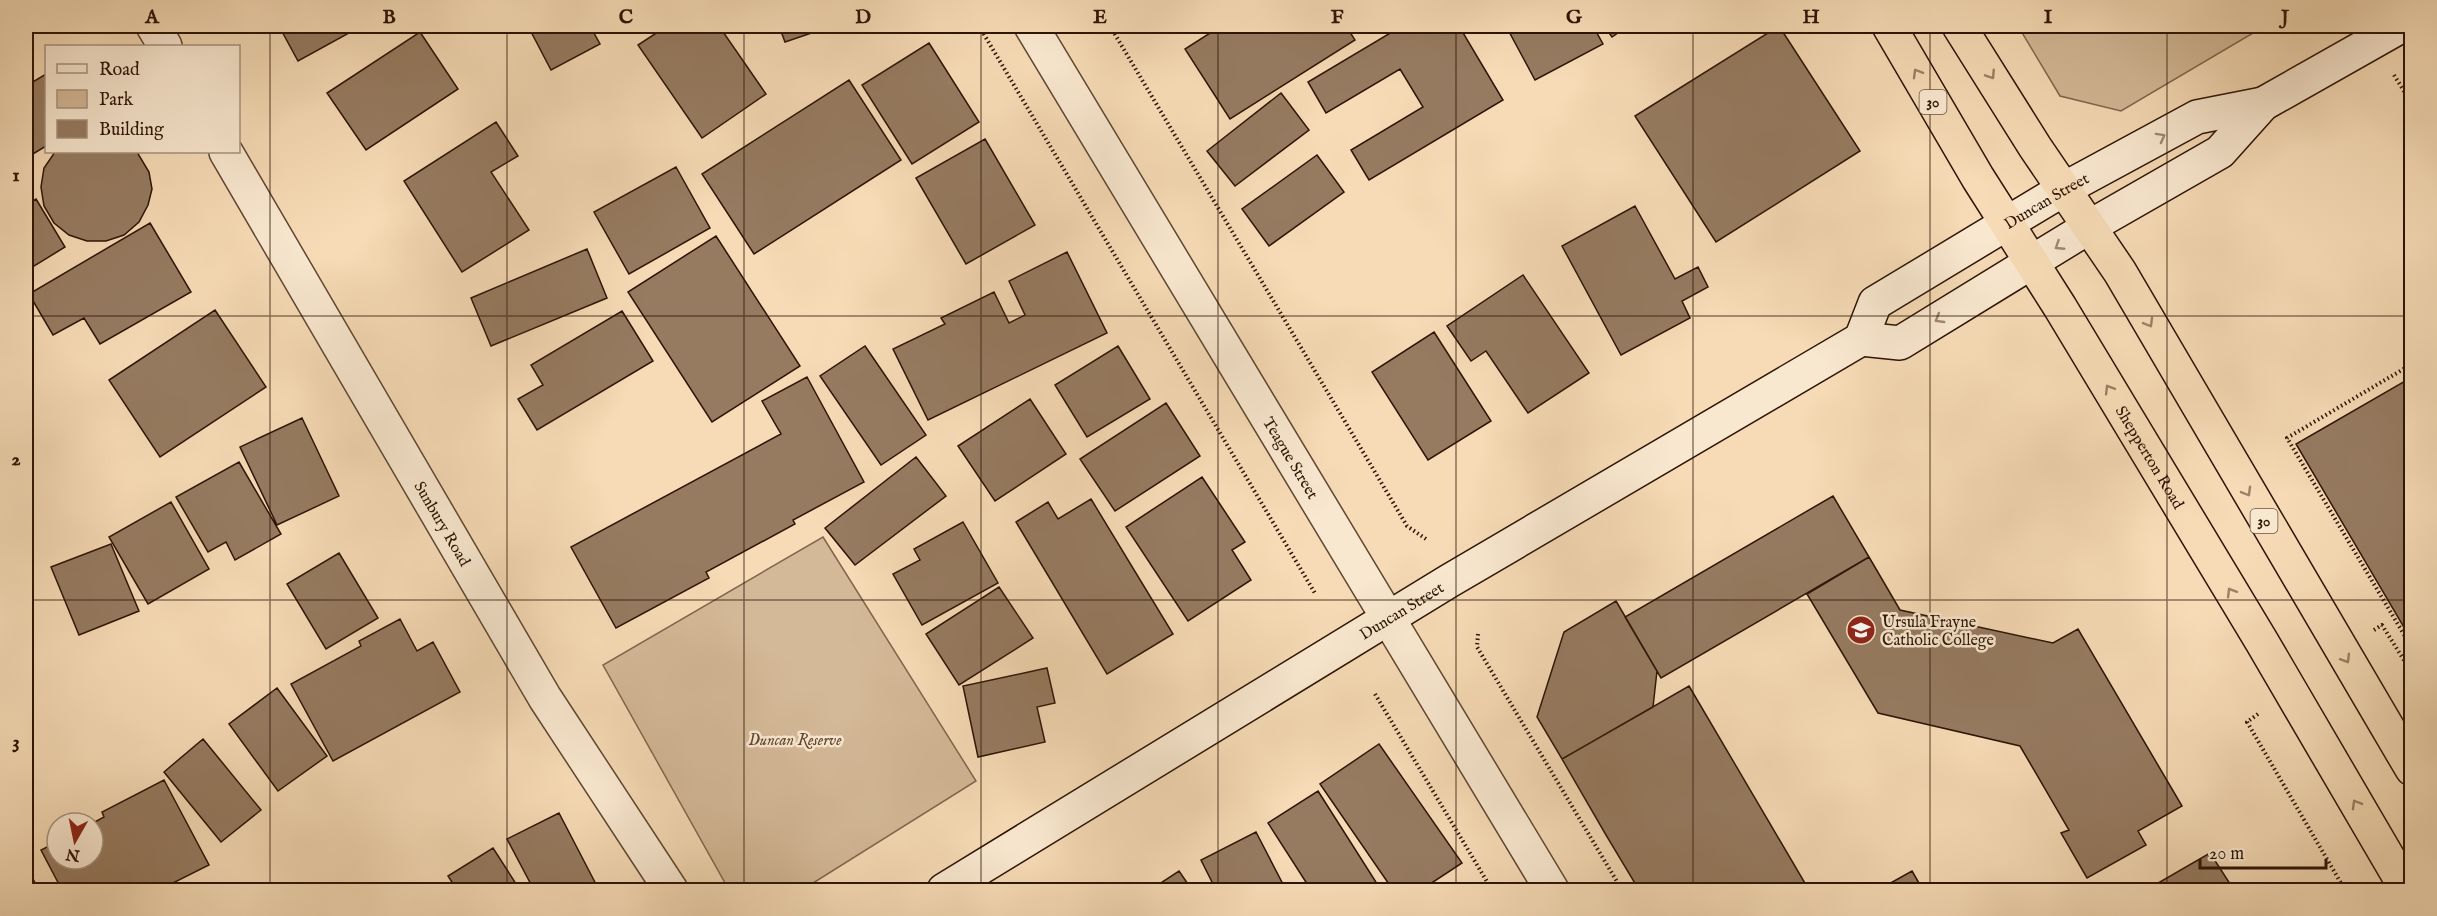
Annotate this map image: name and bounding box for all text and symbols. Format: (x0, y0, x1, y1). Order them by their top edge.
text: A (144, 5, 160, 30)
text: B (382, 5, 396, 30)
text: C (619, 5, 633, 30)
text: D (855, 5, 871, 30)
text: E (1093, 5, 1107, 30)
text: F (1331, 5, 1344, 30)
text: G (1566, 5, 1583, 30)
text: H (1802, 5, 1820, 30)
text: I (2044, 5, 2053, 30)
text: J (2278, 5, 2290, 30)
legend (45, 45, 240, 153)
text: Road (99, 59, 140, 82)
one-way arrow (1983, 68, 1994, 79)
one-way arrow (1912, 69, 1924, 79)
text: Park (99, 89, 134, 112)
road number: 30 (1920, 90, 1946, 114)
text: Building (99, 119, 164, 142)
one-way arrow (2155, 133, 2165, 144)
text: 1 (12, 163, 20, 188)
street label: Duncan Street (2001, 169, 2093, 235)
one-way arrow (2055, 239, 2066, 250)
one-way arrow (1935, 312, 1945, 324)
one-way arrow (2142, 317, 2153, 327)
one-way arrow (2104, 385, 2116, 395)
street label: Shepperton Road (2110, 403, 2188, 513)
street label: Teague Street (1257, 414, 1322, 504)
text: 2 (11, 447, 21, 472)
street label: Sunbury Road (409, 478, 474, 571)
one-way arrow (2239, 485, 2251, 496)
road number: 30 (2250, 509, 2278, 533)
street label: Duncan Street (1356, 578, 1449, 645)
one-way arrow (2227, 588, 2239, 598)
place label: Ursula Frayne Catholic College (1882, 613, 1994, 651)
school or university icon: Ursula Frayne Catholic College (1845, 614, 1877, 646)
one-way arrow (2339, 653, 2350, 663)
text: 3 (12, 730, 20, 755)
park label: Duncan Reserve (749, 731, 842, 751)
one-way arrow (2352, 800, 2363, 810)
north arrow (45, 811, 105, 871)
scale bar (2200, 832, 2326, 870)
text: N (64, 843, 82, 865)
text: 20 m (2209, 843, 2244, 866)

